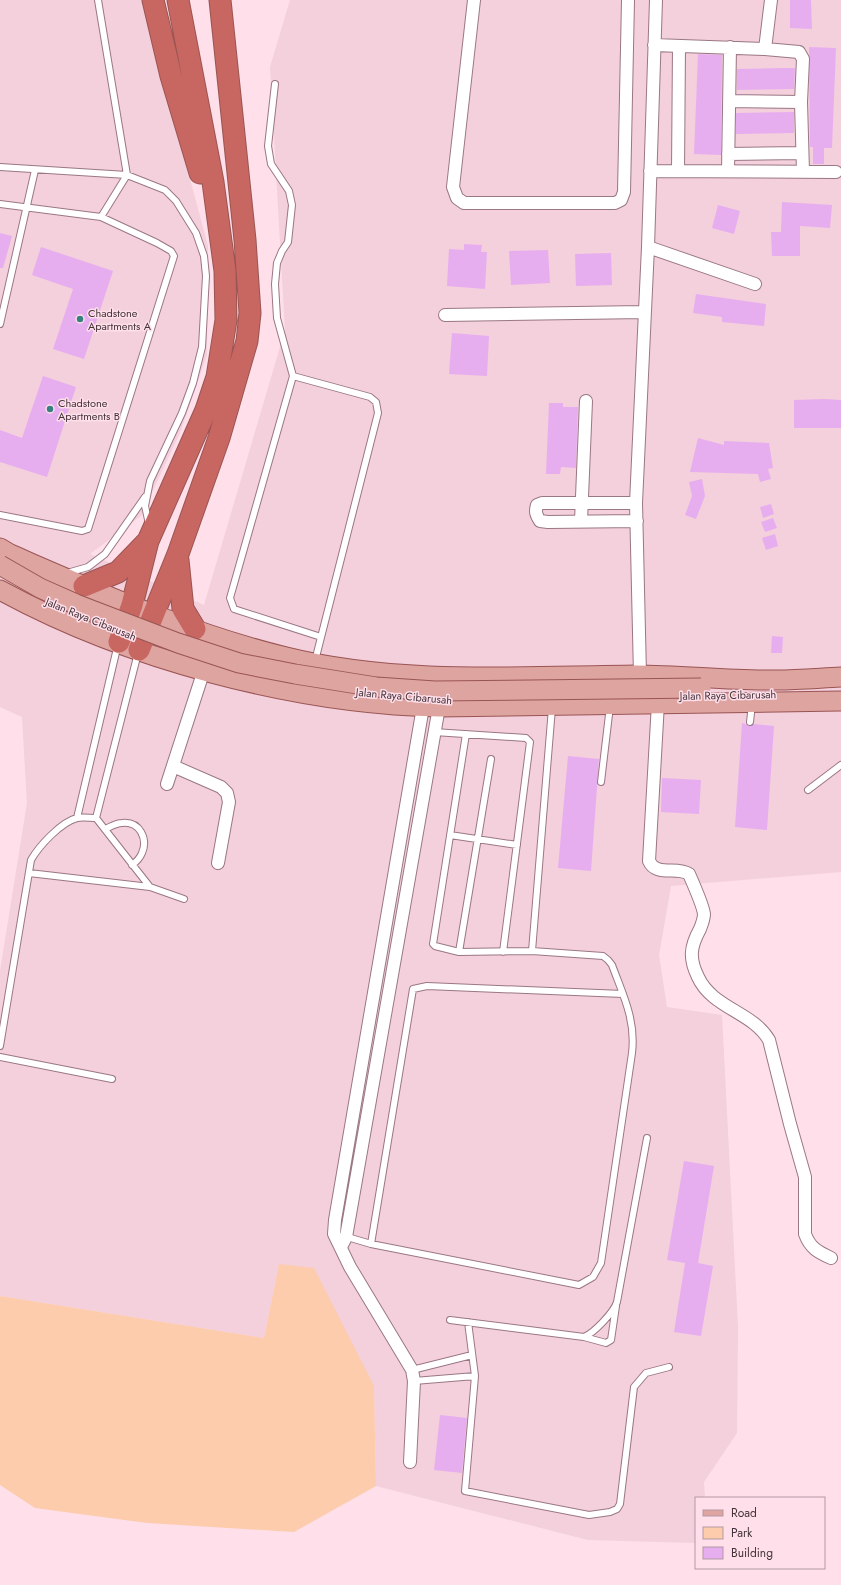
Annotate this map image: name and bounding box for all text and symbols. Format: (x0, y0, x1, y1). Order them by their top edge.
place label: Chadstone Apartments A (88, 305, 152, 334)
marker: Chadstone Apartments A (75, 314, 85, 324)
place label: Chadstone Apartments B (58, 395, 120, 424)
marker: Chadstone Apartments B (45, 404, 55, 414)
street label: Jalan Raya Cibarusah (41, 593, 139, 645)
street label: Jalan Raya Cibarusah (353, 684, 453, 708)
street label: Jalan Raya Cibarusah (678, 686, 776, 704)
legend (695, 1497, 825, 1569)
text: Road (731, 1504, 757, 1522)
text: Park (731, 1524, 753, 1542)
text: Building (731, 1544, 773, 1562)

